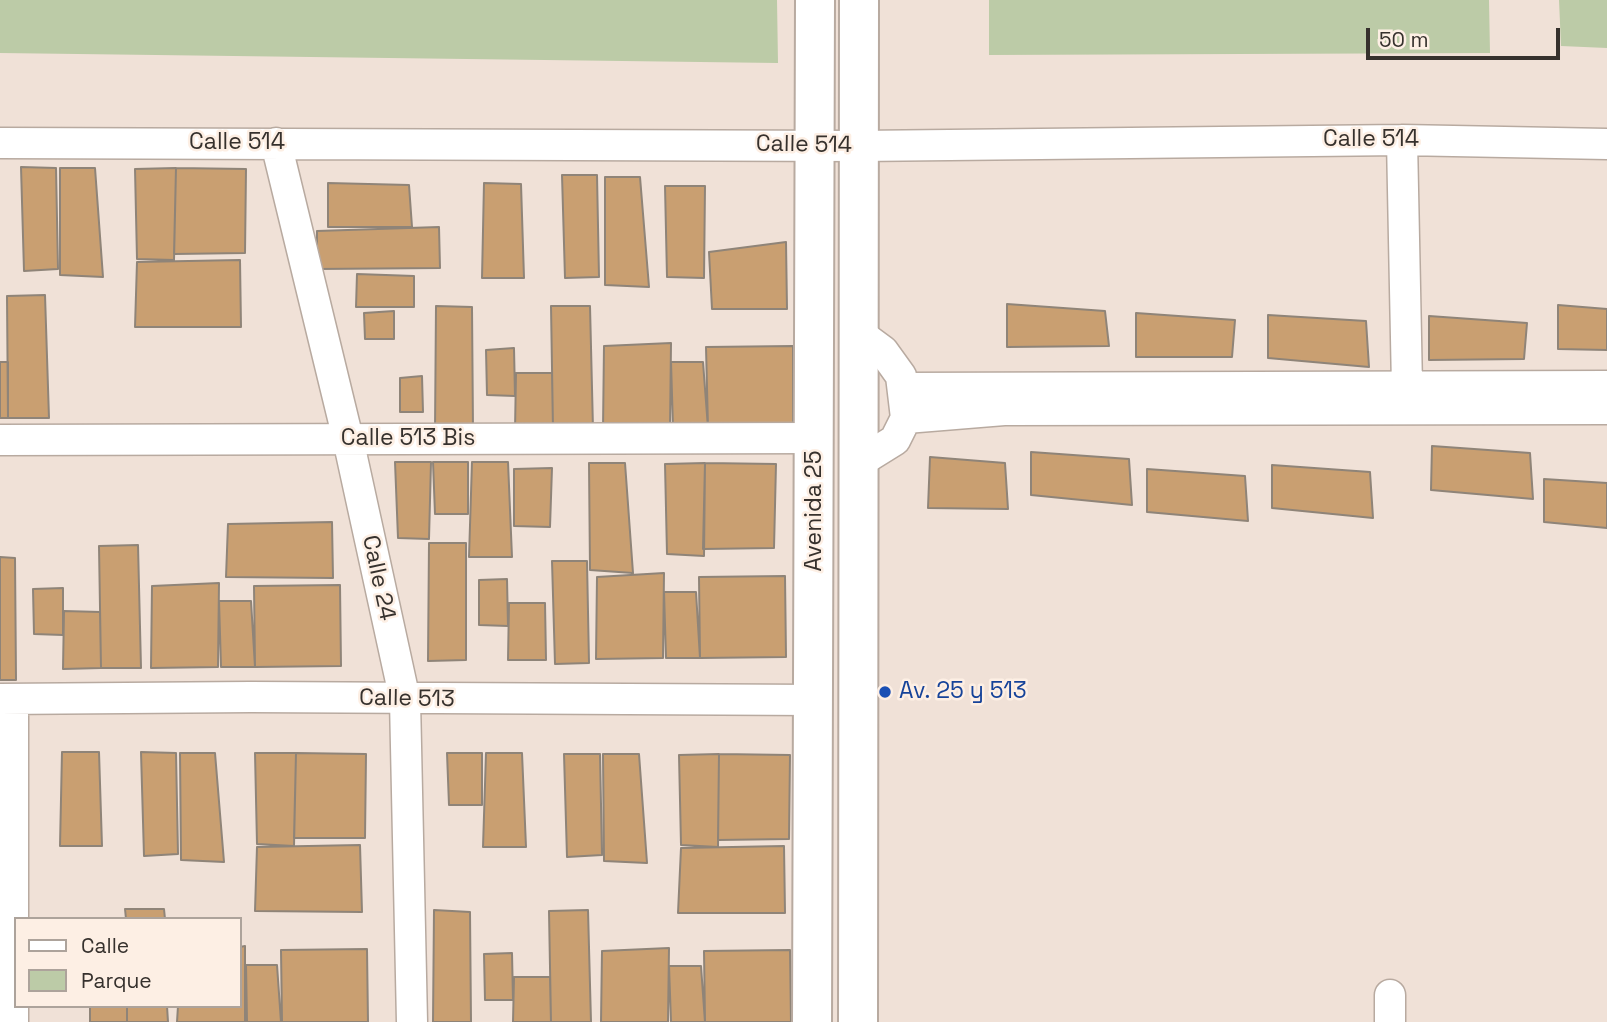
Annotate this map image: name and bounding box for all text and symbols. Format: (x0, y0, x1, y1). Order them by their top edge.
scale bar (1369, 14, 1563, 58)
text: 50 m (1379, 26, 1429, 53)
street label: Calle 514 (1323, 126, 1419, 154)
street label: Calle 514 (189, 129, 285, 157)
street label: Calle 514 (756, 130, 852, 160)
street label: Calle 513 Bis (341, 425, 475, 453)
street label: Avenida 25 (801, 451, 829, 571)
street label: Calle 24 (356, 533, 400, 623)
place label: Av. 25 y 513 (899, 678, 1027, 706)
street label: Calle 513 (359, 684, 455, 714)
marker: Av. 25 y 513 (877, 684, 893, 700)
legend (14, 917, 242, 1008)
text: Calle (81, 932, 129, 959)
text: Parque (81, 967, 152, 994)

